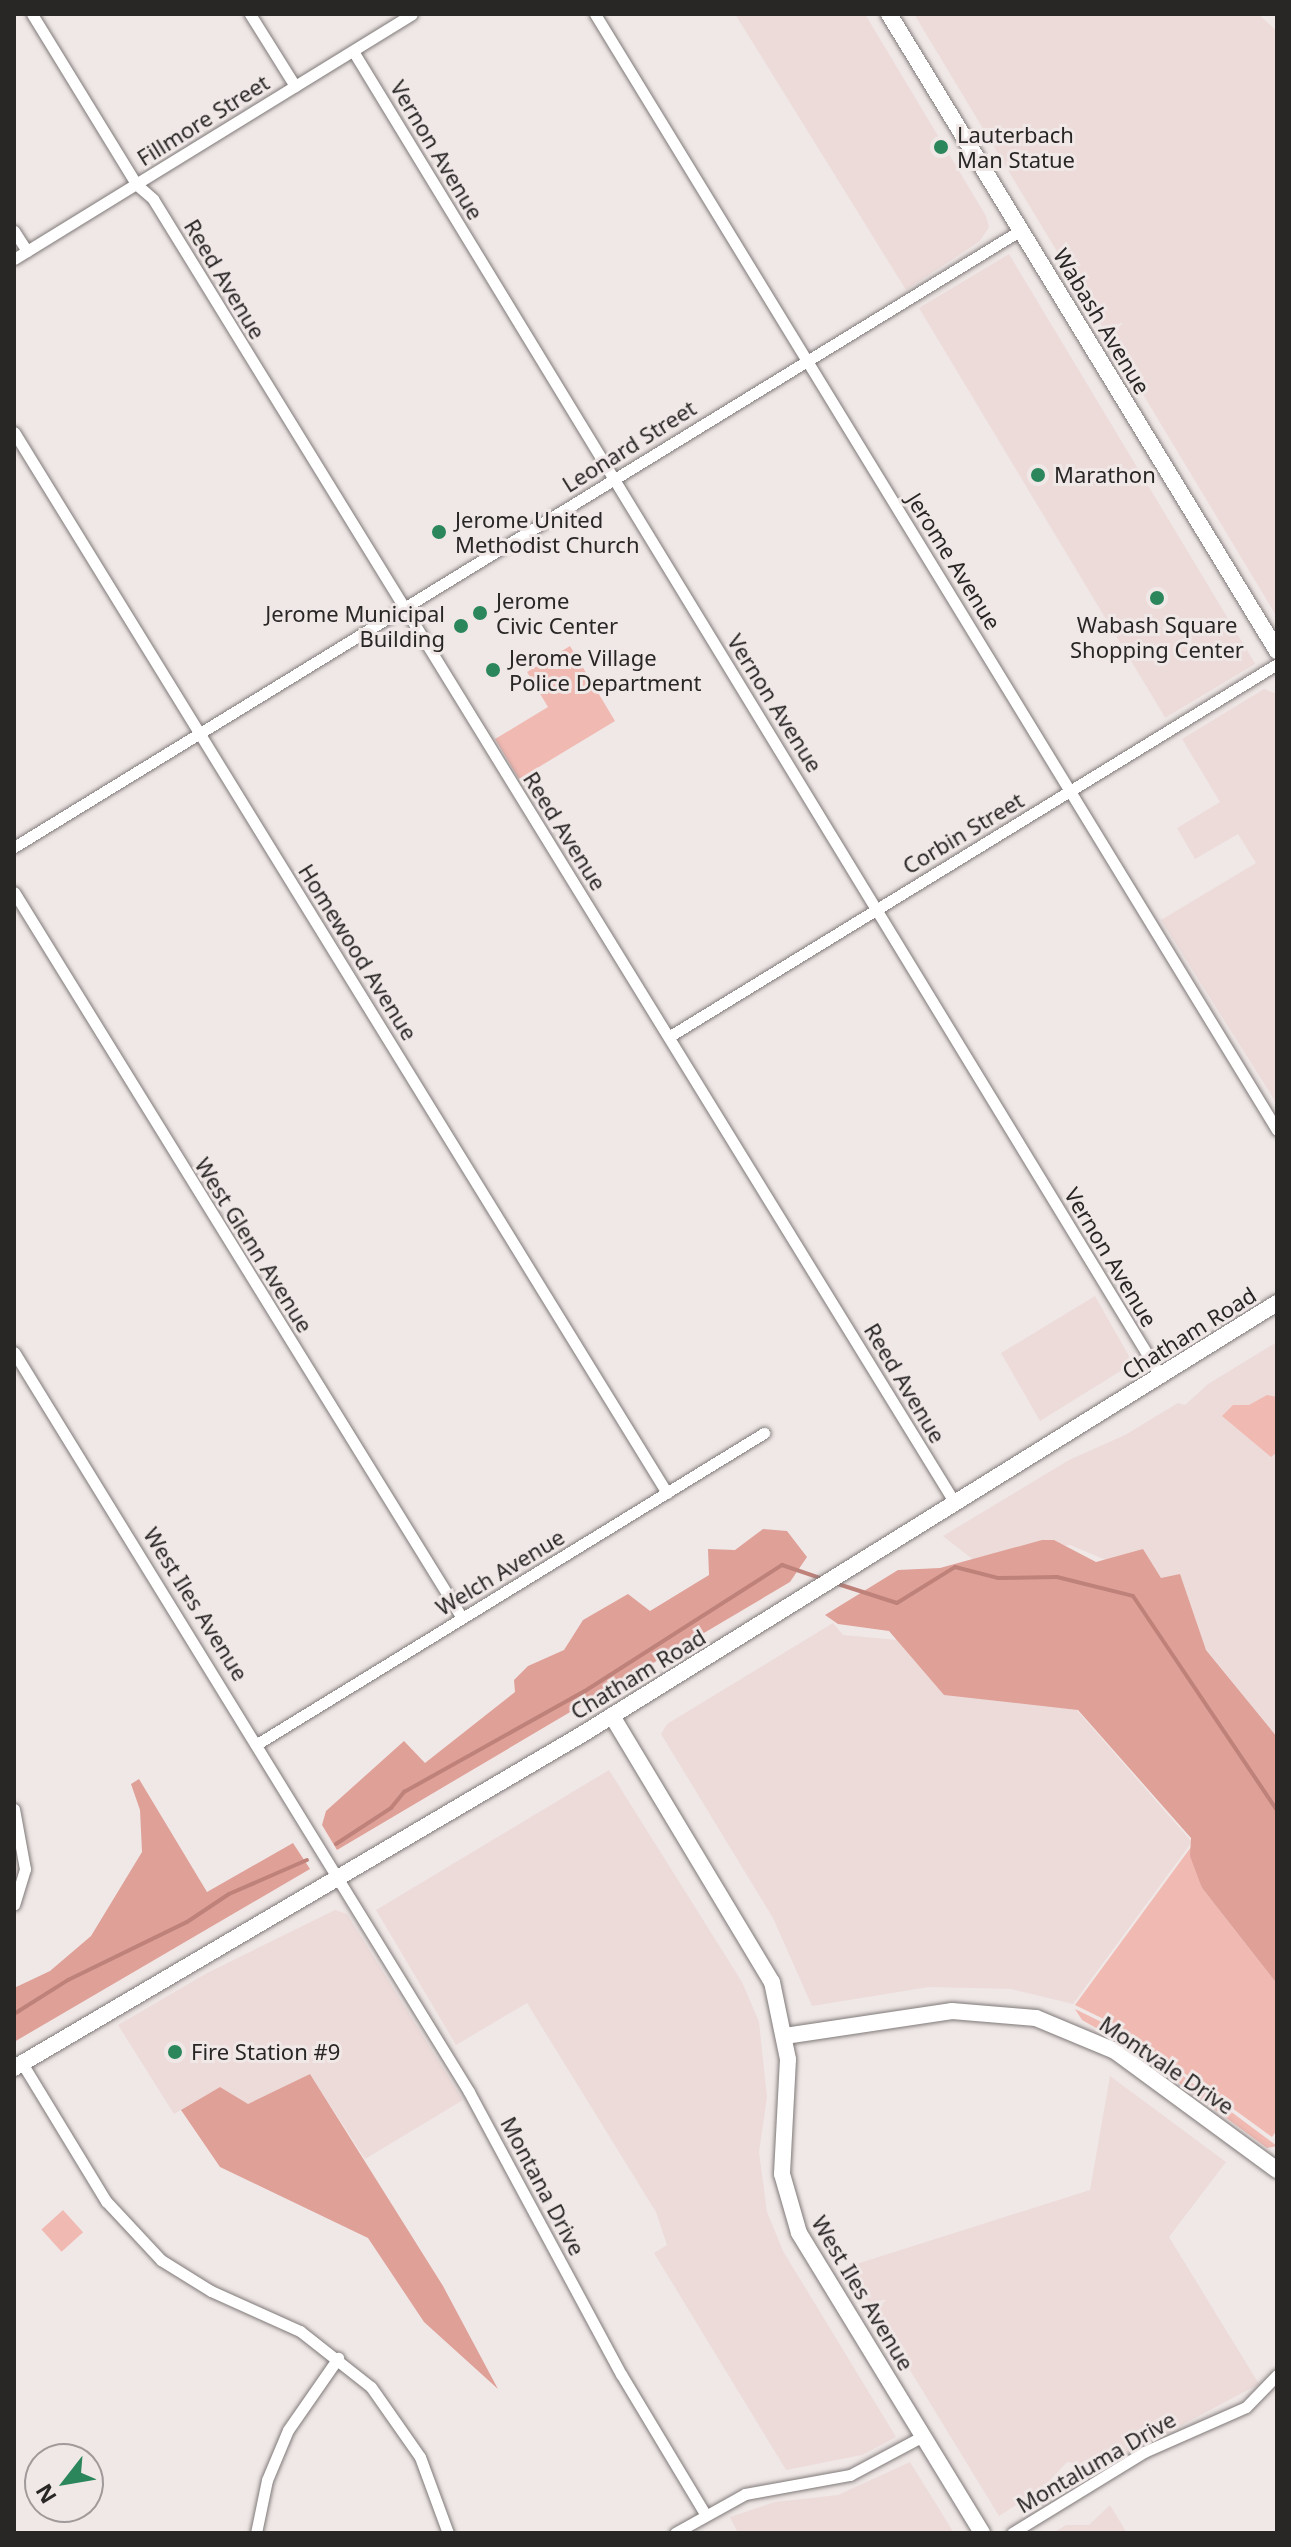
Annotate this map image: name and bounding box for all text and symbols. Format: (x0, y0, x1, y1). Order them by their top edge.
street label: Fillmore Street (132, 69, 274, 171)
street label: Vernon Avenue (385, 76, 489, 224)
place label: Lauterbach Man Statue (957, 121, 1075, 172)
marker: Lauterbach Man Statue (932, 138, 950, 156)
street label: Reed Avenue (179, 214, 271, 344)
street label: Wabash Avenue (1048, 243, 1156, 399)
street label: Leonard Street (557, 394, 701, 498)
place label: Marathon (1054, 462, 1156, 488)
marker: Marathon (1029, 466, 1047, 484)
street label: Jerome Avenue (901, 488, 1007, 634)
place label: Jerome United Methodist Church (455, 506, 640, 558)
marker: Jerome United Methodist Church (430, 523, 448, 541)
place label: Jerome Civic Center (496, 587, 618, 638)
marker: Wabash Square Shopping Center (1148, 589, 1166, 607)
place label: Jerome Municipal Building (265, 600, 445, 652)
marker: Jerome Civic Center (471, 604, 489, 622)
place label: Wabash Square Shopping Center (1070, 611, 1244, 662)
marker: Jerome Municipal Building (452, 617, 470, 635)
street label: Vernon Avenue (722, 629, 828, 777)
place label: Jerome Village Police Department (509, 644, 702, 696)
marker: Jerome Village Police Department (484, 661, 502, 679)
street label: Reed Avenue (518, 767, 612, 895)
street label: Corbin Street (898, 787, 1028, 879)
street label: Homewood Avenue (293, 859, 423, 1045)
street label: West Glenn Avenue (190, 1153, 318, 1337)
street label: Vernon Avenue (1059, 1183, 1163, 1331)
street label: Chatham Road (1117, 1281, 1261, 1385)
street label: Reed Avenue (859, 1318, 951, 1448)
street label: West Iles Avenue (138, 1523, 254, 1685)
street label: Welch Avenue (431, 1523, 569, 1621)
street label: Chatham Road (566, 1623, 710, 1725)
street label: Montvale Drive (1095, 2010, 1239, 2120)
place label: Fire Station #9 (191, 2039, 340, 2065)
marker: Fire Station #9 (166, 2043, 184, 2061)
street label: Montana Drive (495, 2112, 591, 2260)
street label: West Iles Avenue (806, 2211, 920, 2375)
street label: Montaluma Drive (1012, 2406, 1180, 2518)
north arrow (24, 2443, 104, 2523)
text: N (28, 2479, 63, 2510)

